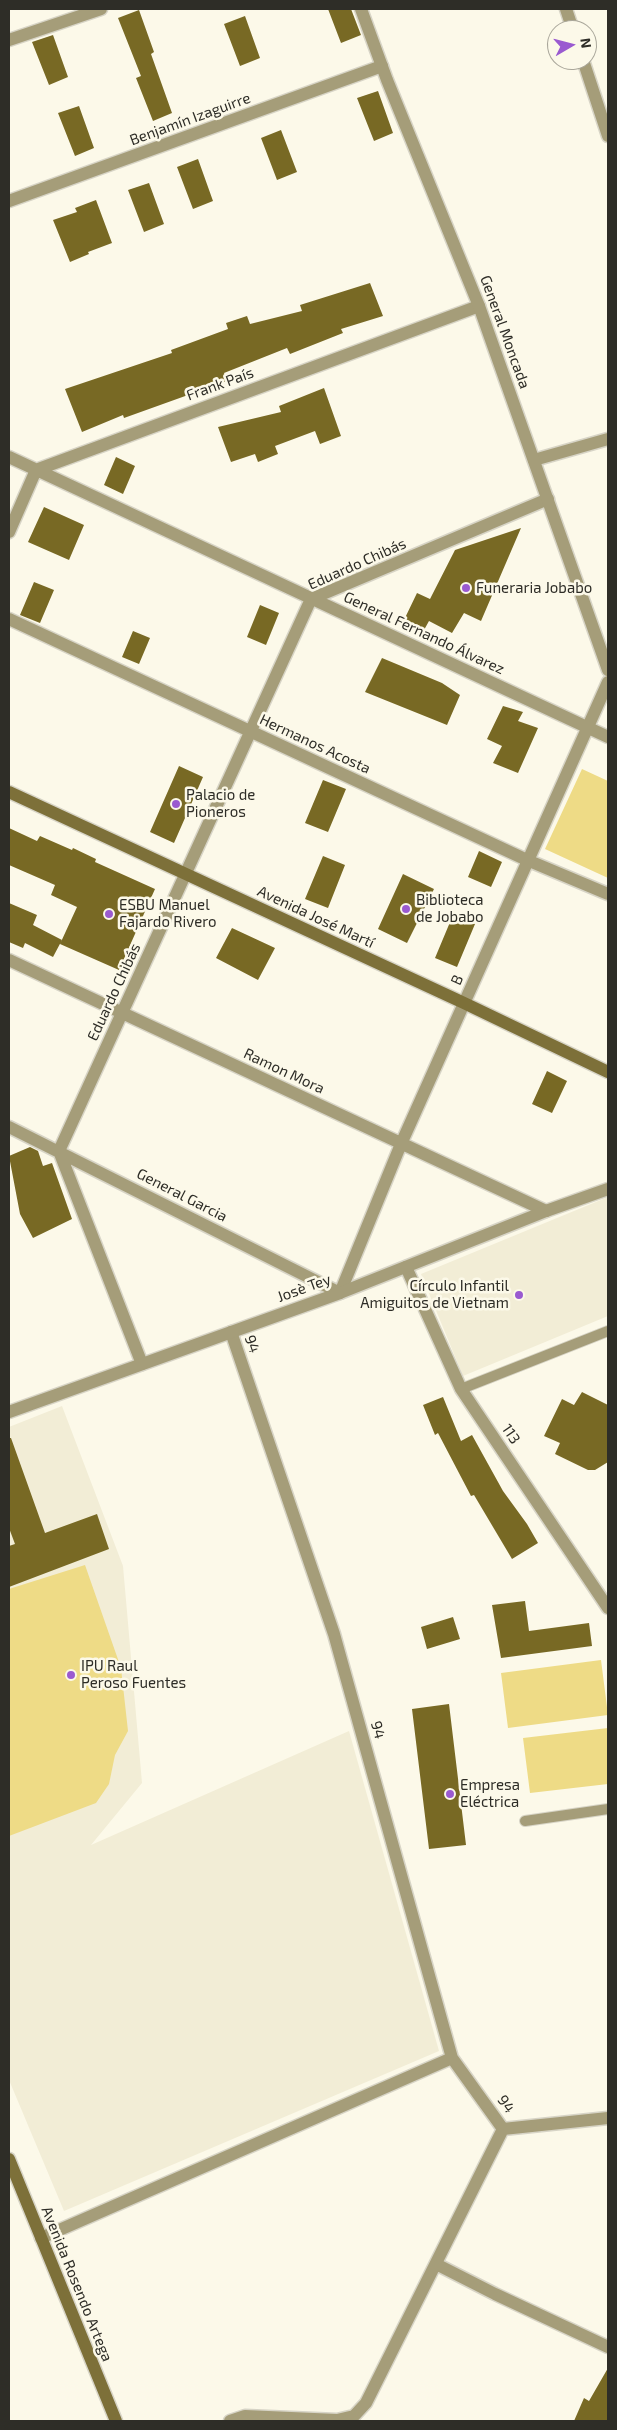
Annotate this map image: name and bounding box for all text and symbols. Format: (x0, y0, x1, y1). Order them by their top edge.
north arrow (547, 20, 597, 70)
text: N (577, 37, 595, 49)
street label: Benjamín Izaguirre (127, 89, 253, 149)
street label: General Moncada (476, 273, 534, 391)
street label: Frank País (184, 364, 256, 404)
street label: Eduardo Chibás (305, 534, 409, 594)
place label: Funeraria Jobabo (476, 579, 592, 597)
marker: Funeraria Jobabo (460, 582, 472, 594)
street label: General Fernando Álvarez (341, 588, 507, 678)
street label: Hermanos Acosta (257, 710, 373, 778)
place label: Palacio de Pioneros (186, 786, 255, 821)
marker: Palacio de Pioneros (170, 798, 182, 810)
street label: Avenida José Martí (255, 882, 377, 952)
place label: Biblioteca de Jobabo (416, 891, 484, 926)
place label: ESBU Manuel Fajardo Rivero (119, 896, 217, 931)
marker: Biblioteca de Jobabo (400, 903, 412, 915)
marker: ESBU Manuel Fajardo Rivero (103, 908, 115, 920)
street label: Eduardo Chibás (84, 940, 144, 1044)
street label: B (447, 972, 467, 988)
street label: Ramon Mora (241, 1044, 327, 1098)
street label: General Garcia (134, 1164, 230, 1226)
street label: Josè Tey (275, 1270, 333, 1306)
place label: Círculo Infantil Amiguitos de Vietnam (360, 1277, 509, 1312)
marker: Círculo Infantil Amiguitos de Vietnam (513, 1289, 525, 1301)
street label: 94 (241, 1333, 263, 1355)
street label: 113 (498, 1421, 524, 1447)
place label: IPU Raul Peroso Fuentes (81, 1657, 186, 1692)
marker: IPU Raul Peroso Fuentes (65, 1669, 77, 1681)
street label: 94 (367, 1719, 389, 1741)
place label: Empresa Eléctrica (460, 1776, 520, 1811)
marker: Empresa Eléctrica (444, 1788, 456, 1800)
street label: 94 (493, 2092, 519, 2116)
street label: Avenida Rosendo Artega (38, 2204, 116, 2364)

